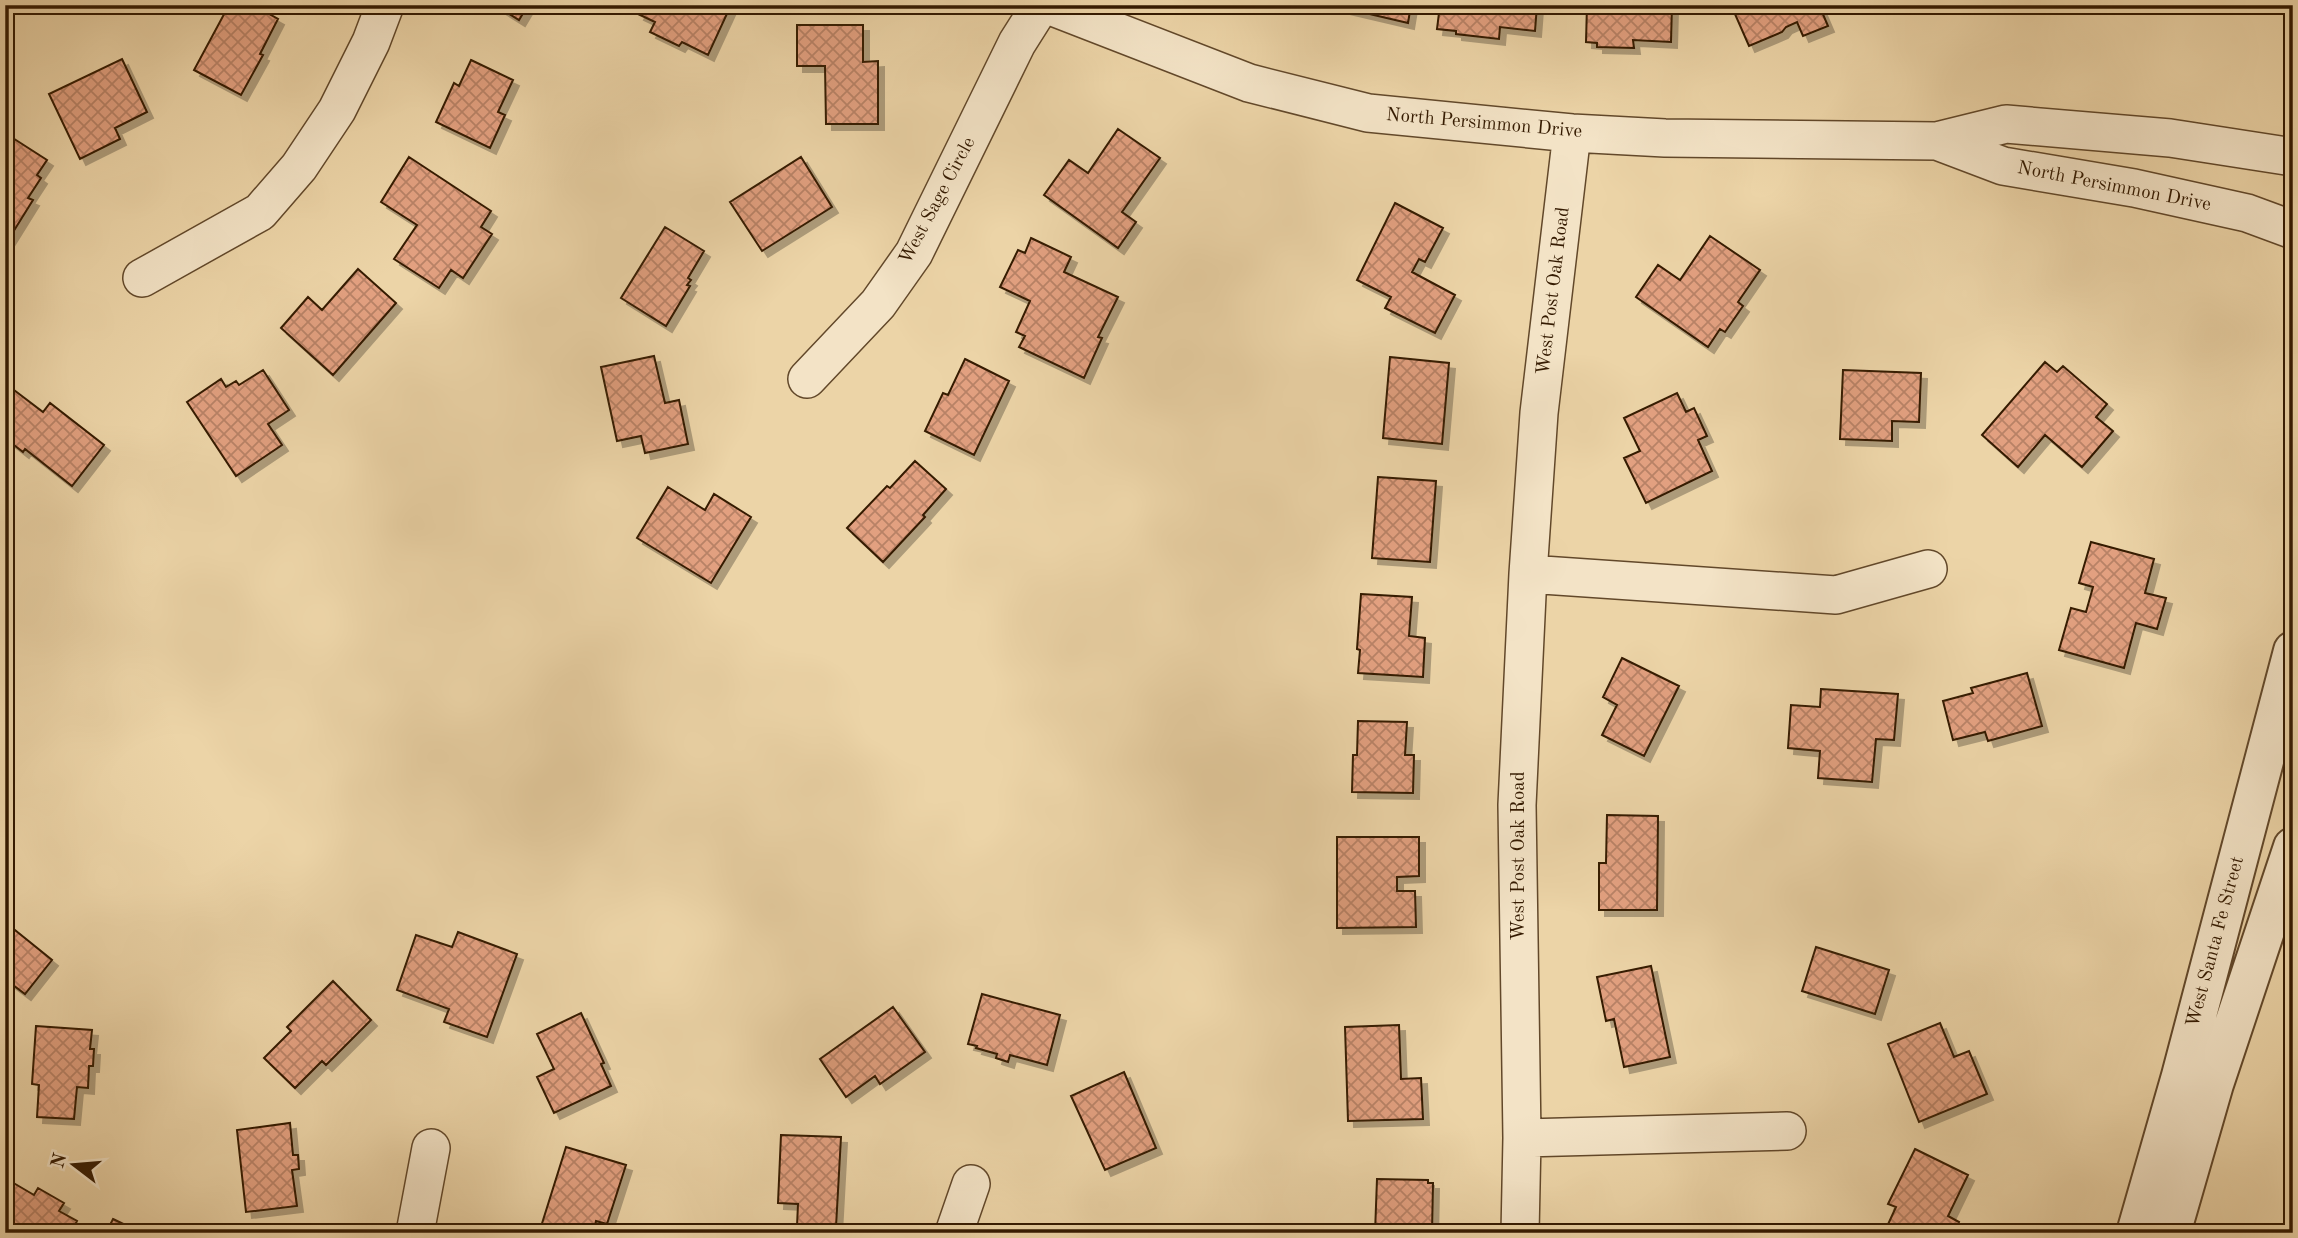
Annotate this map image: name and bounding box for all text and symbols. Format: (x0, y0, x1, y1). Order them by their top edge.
street label: North Persimmon Drive (1385, 106, 1583, 142)
street label: West Sage Circle (897, 134, 979, 268)
street label: North Persimmon Drive (2016, 159, 2212, 215)
street label: West Post Oak Road (1534, 206, 1574, 376)
street label: West Post Oak Road (1510, 771, 1529, 941)
street label: West Santa Fe Street (2184, 854, 2248, 1030)
north arrow (38, 1130, 108, 1200)
text: N (49, 1151, 71, 1171)

